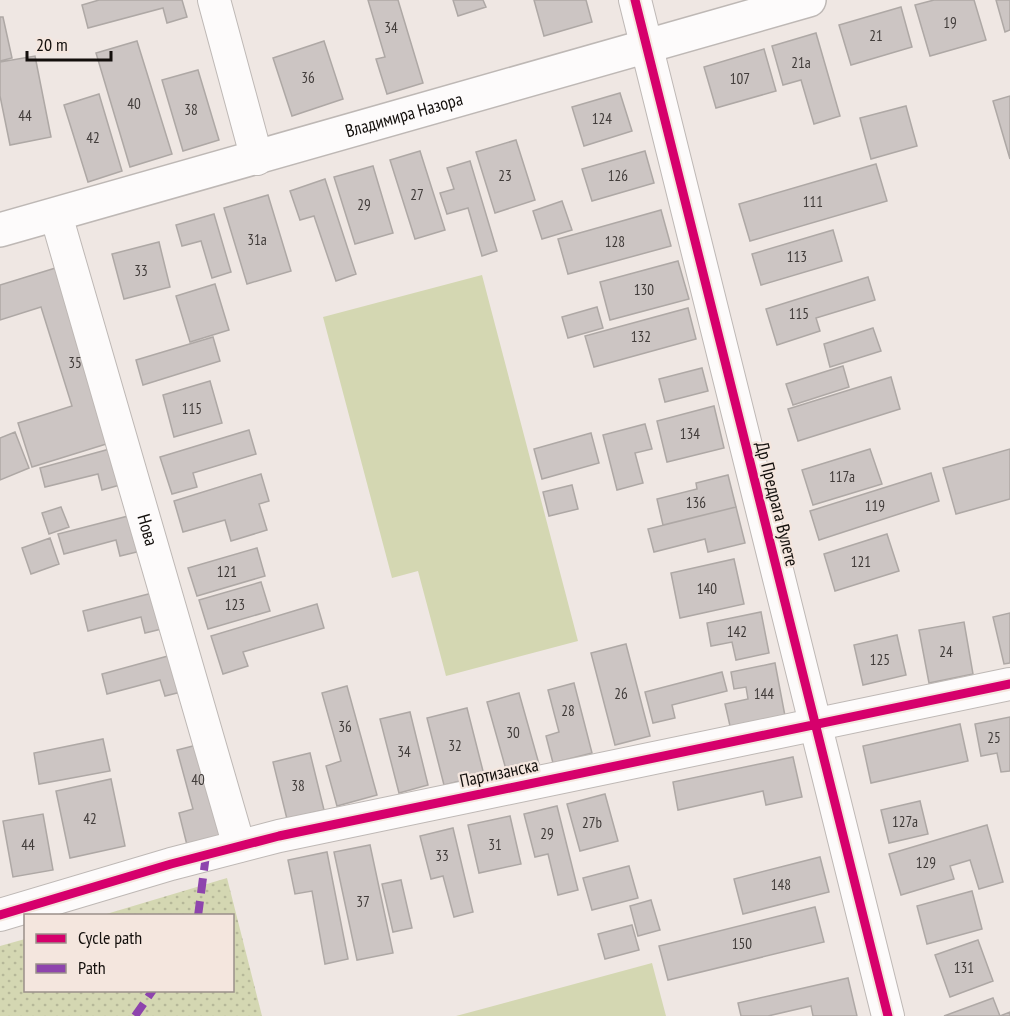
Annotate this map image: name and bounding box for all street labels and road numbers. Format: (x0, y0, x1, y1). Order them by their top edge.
street label: Владимира Назора (343, 87, 465, 142)
street label: Др Предрага Вулете (751, 439, 804, 569)
street label: Нова (132, 511, 163, 548)
street label: Партизанска (457, 753, 540, 792)

